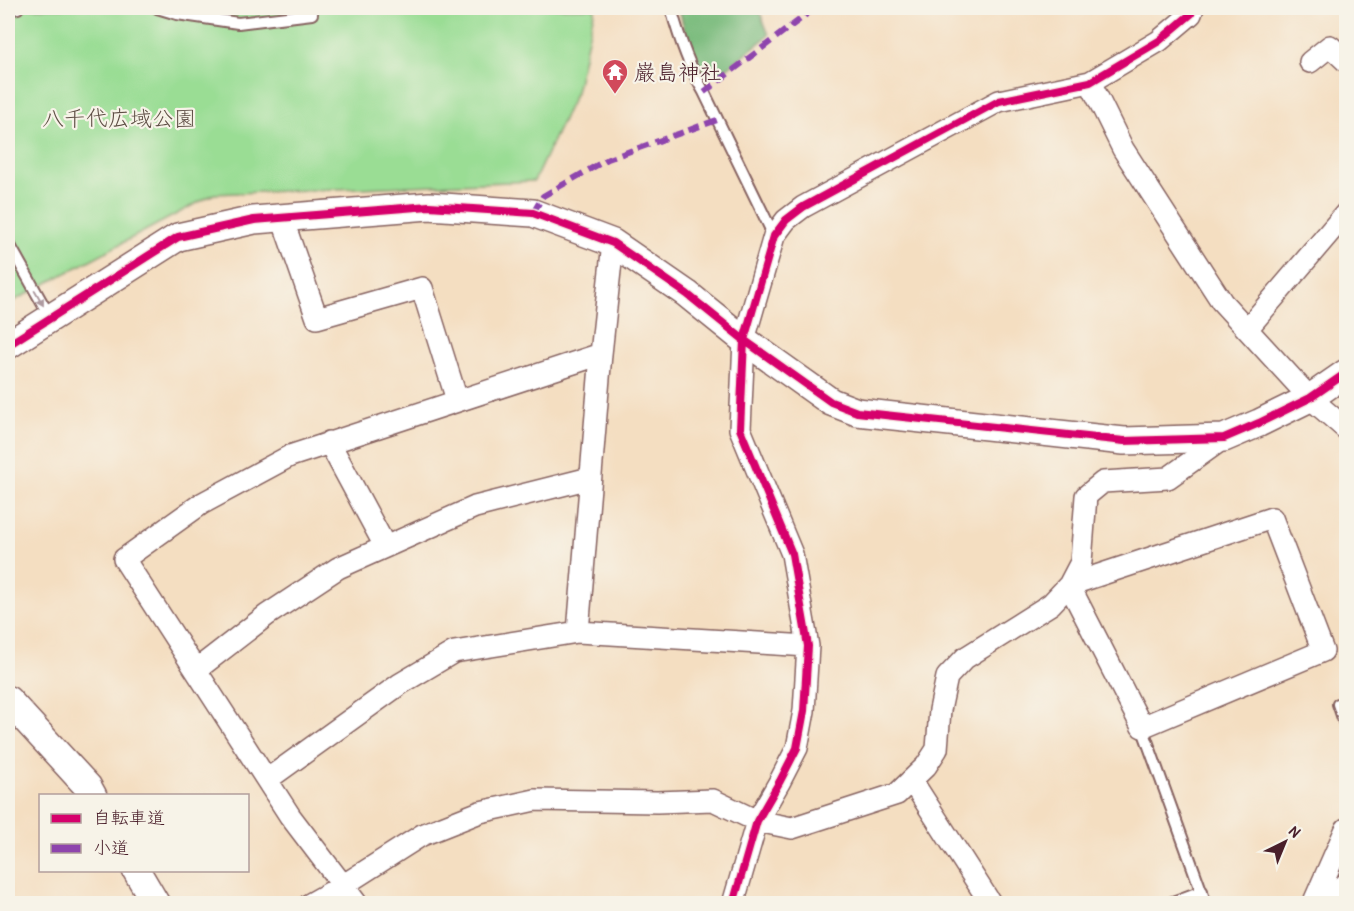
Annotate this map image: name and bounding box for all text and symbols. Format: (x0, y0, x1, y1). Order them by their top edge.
temple icon: 巌島神社 (600, 57, 630, 95)
place label: 巌島神社 (634, 57, 722, 87)
park label: 八千代広域公園 (42, 103, 196, 133)
one-way arrow (34, 290, 45, 306)
legend (39, 794, 249, 872)
text: 自転車道 (93, 805, 165, 830)
north arrow (1255, 812, 1315, 872)
text: N (1285, 820, 1306, 842)
text: 小道 (93, 835, 129, 860)

